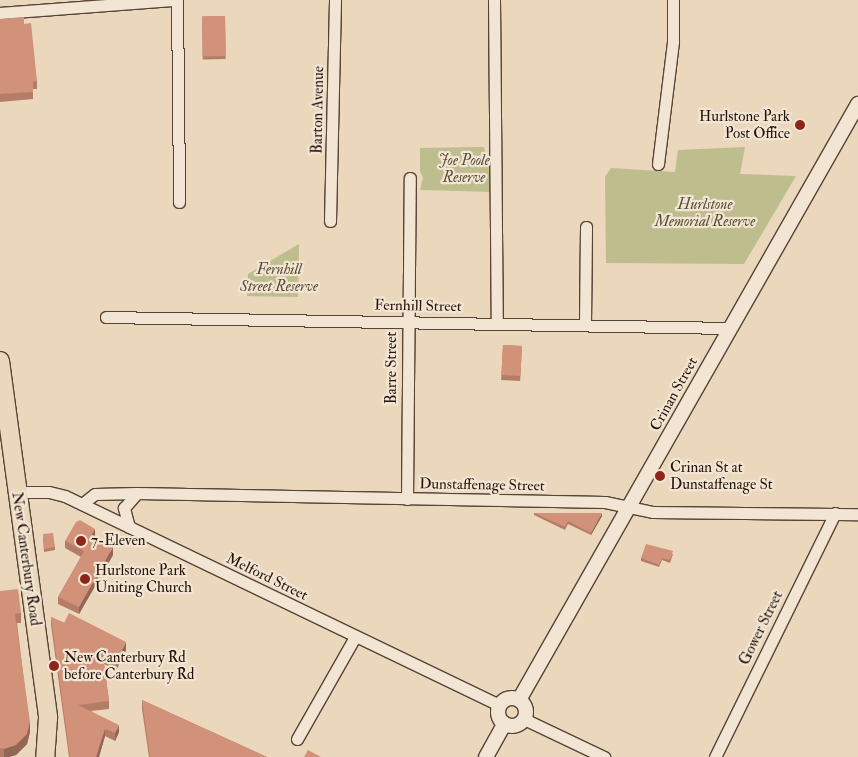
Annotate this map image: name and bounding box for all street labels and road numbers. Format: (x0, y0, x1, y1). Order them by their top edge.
street label: Barton Avenue (308, 66, 328, 154)
street label: Fernhill Street (374, 296, 462, 316)
street label: Barre Street (383, 332, 401, 404)
street label: Crinan Street (646, 354, 702, 434)
street label: Dunstaffenage Street (419, 475, 545, 495)
street label: New Canterbury Road (8, 491, 44, 627)
street label: Melford Street (223, 550, 311, 604)
street label: Gower Street (735, 588, 787, 668)

